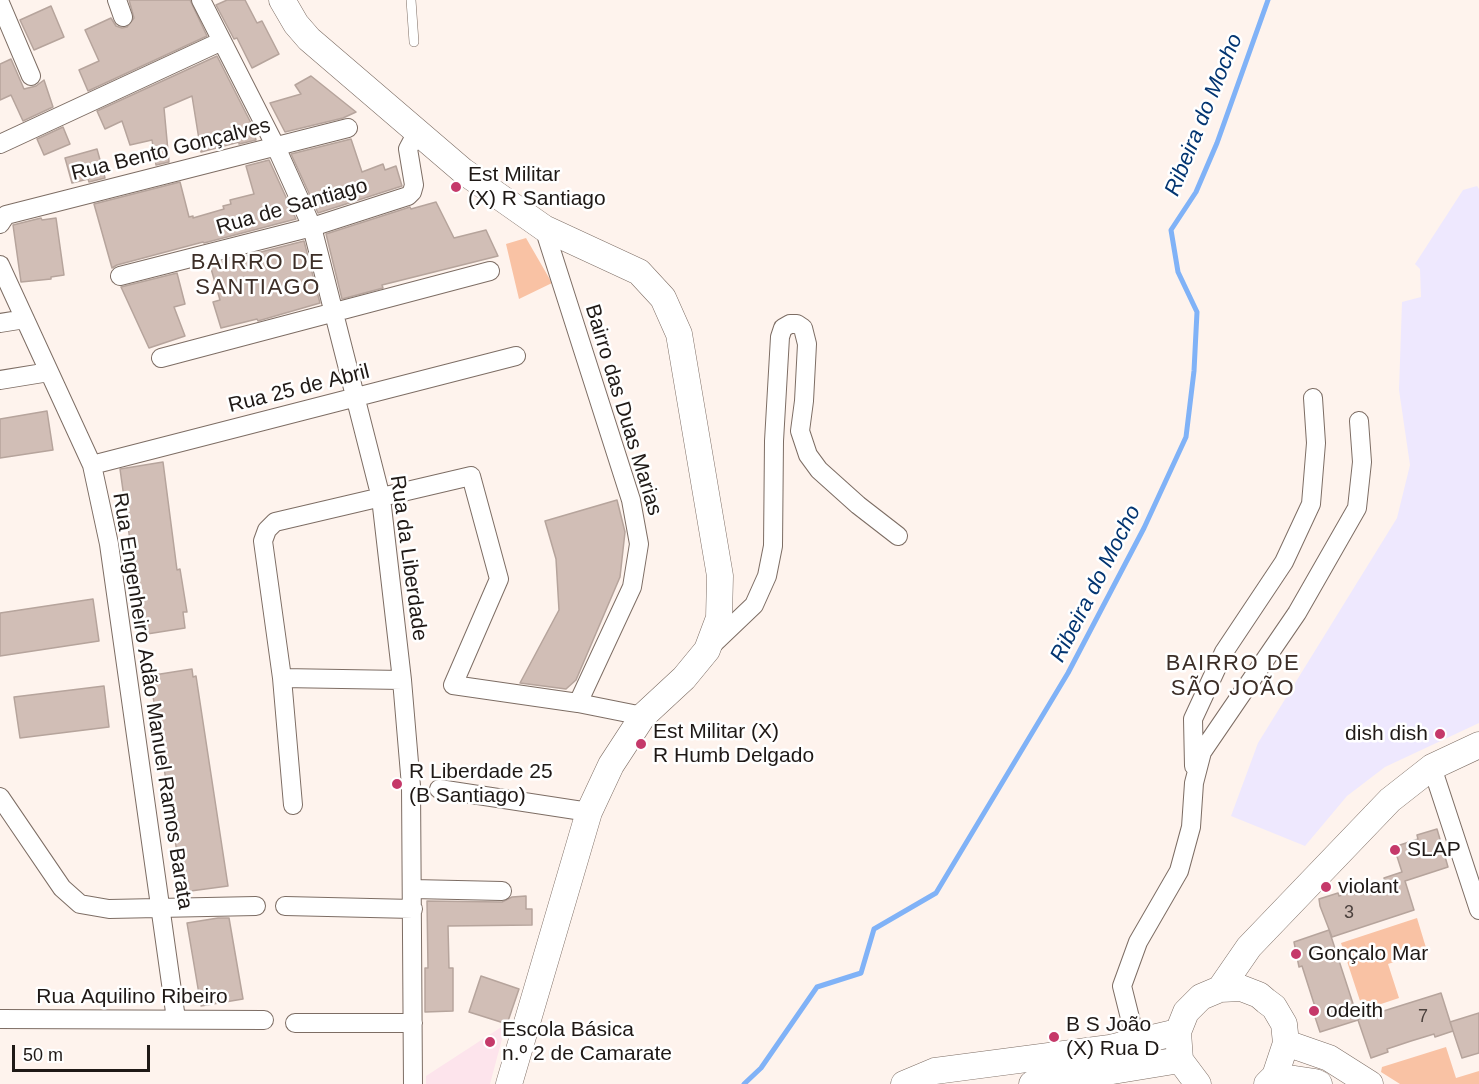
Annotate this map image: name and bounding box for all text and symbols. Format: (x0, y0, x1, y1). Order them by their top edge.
water label: Ribeira do Mocho (1159, 30, 1249, 200)
street label: Rua Bento Gonçalves (69, 113, 273, 187)
place label: Est Militar (X) R Santiago (468, 162, 606, 212)
street label: Rua de Santiago (213, 173, 371, 241)
marker: Est Militar (X) R Santiago (449, 180, 463, 194)
district label: BAIRRO DE SANTIAGO (191, 250, 325, 302)
street label: Bairro das Duas Marias (579, 301, 667, 519)
street label: Rua 25 de Abril (226, 359, 372, 419)
street label: Rua da Liberdade (384, 474, 432, 642)
street label: Rua Engenheiro Adão Manuel Ramos Barata (107, 491, 197, 911)
water label: Ribeira do Mocho (1045, 501, 1147, 667)
district label: BAIRRO DE SÃO JOÃO (1166, 651, 1300, 702)
place label: Est Militar (X) R Humb Delgado (653, 719, 814, 769)
place label: dish dish (1345, 721, 1428, 747)
marker: dish dish (1433, 727, 1447, 741)
marker: Est Militar (X) R Humb Delgado (634, 737, 648, 751)
place label: R Liberdade 25 (B Santiago) (409, 759, 553, 809)
marker: R Liberdade 25 (B Santiago) (390, 777, 404, 791)
place label: SLAP (1407, 837, 1461, 863)
marker: SLAP (1388, 843, 1402, 857)
place label: violant (1338, 874, 1399, 900)
marker: violant (1319, 880, 1333, 894)
house number: 3 (1344, 902, 1354, 924)
place label: Gonçalo Mar (1308, 941, 1428, 967)
marker: Gonçalo Mar (1289, 947, 1303, 961)
street label: Rua Aquilino Ribeiro (36, 984, 228, 1010)
place label: odeith (1326, 998, 1383, 1024)
marker: odeith (1307, 1004, 1321, 1018)
house number: 7 (1418, 1006, 1428, 1028)
place label: B S João (X) Rua D (1066, 1012, 1159, 1062)
place label: Escola Básica n.º 2 de Camarate (502, 1017, 672, 1067)
marker: B S João (X) Rua D (1047, 1030, 1061, 1044)
scale bar (15, 1033, 153, 1071)
marker: Escola Básica n.º 2 de Camarate (483, 1035, 497, 1049)
text: 50 m (23, 1045, 63, 1065)

